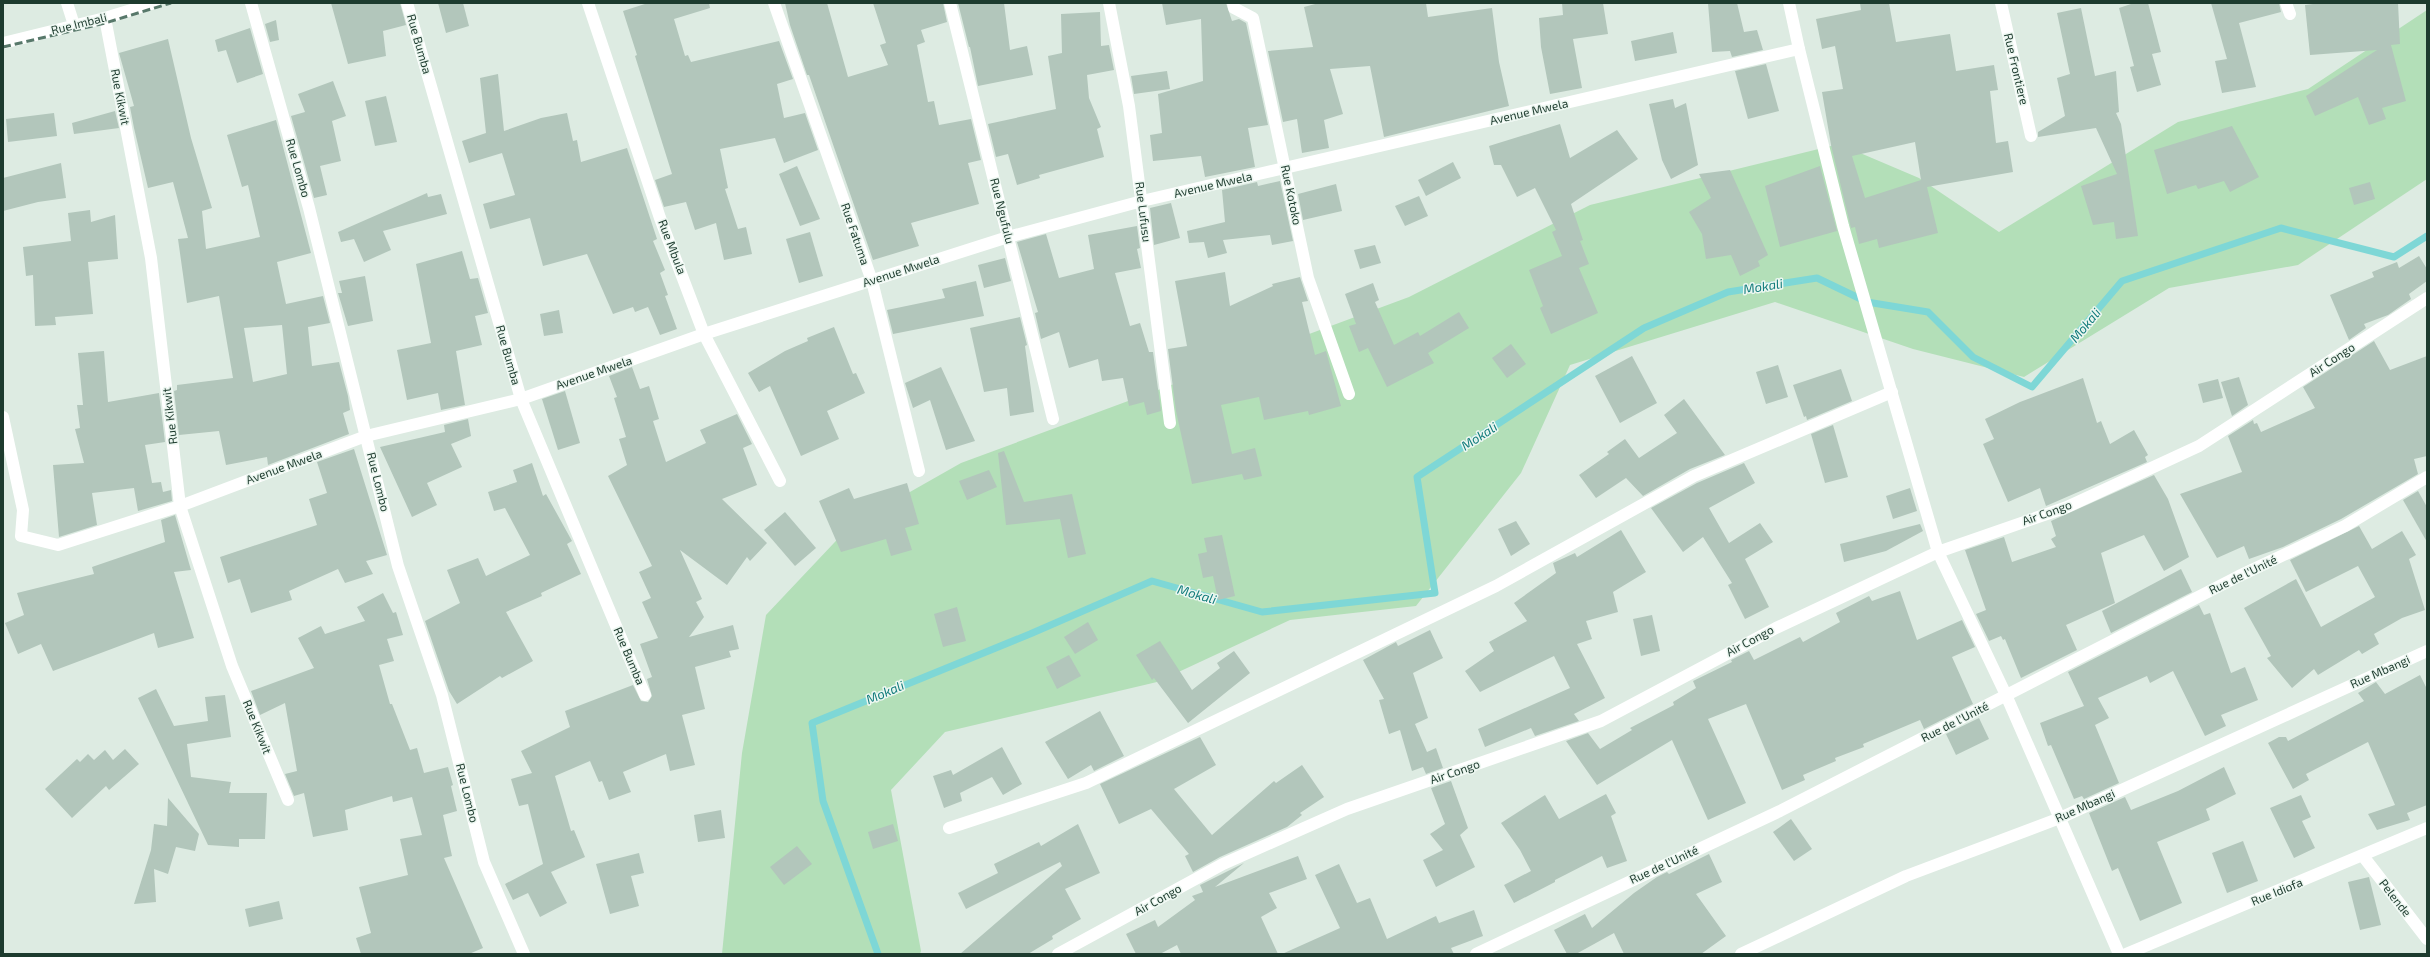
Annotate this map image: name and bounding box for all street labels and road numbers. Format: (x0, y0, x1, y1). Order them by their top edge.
street label: Rue Imbali (49, 9, 108, 37)
street label: Rue Bumba (405, 12, 435, 75)
street label: Rue Frontiere (2002, 32, 2032, 106)
street label: Rue Kikwit (109, 67, 133, 127)
street label: Avenue Mwela (1488, 95, 1569, 127)
street label: Rue Lombo (284, 137, 314, 199)
street label: Rue Kotoko (1279, 163, 1305, 226)
street label: Avenue Mwela (1172, 168, 1253, 200)
street label: Rue Ngufulu (988, 176, 1018, 245)
street label: Rue Lufusu (1133, 181, 1155, 243)
street label: Rue Fatuma (839, 201, 873, 267)
street label: Rue Mbula (656, 217, 690, 276)
street label: Avenue Mwela (861, 251, 941, 289)
street label: Rue Bumba (494, 323, 524, 386)
street label: Air Congo (2306, 339, 2357, 379)
street label: Avenue Mwela (554, 352, 634, 392)
street label: Rue Kikwit (159, 387, 179, 445)
street label: Avenue Mwela (244, 446, 324, 486)
street label: Rue Lombo (365, 451, 393, 513)
street label: Air Congo (2020, 497, 2074, 527)
street label: Rue de l'Unité (2206, 552, 2279, 597)
street label: Air Congo (1723, 622, 1776, 658)
street label: Rue Bumba (611, 625, 648, 687)
street label: Rue Mbangi (2348, 652, 2412, 690)
street label: Rue Kikwit (241, 698, 275, 756)
street label: Rue de l'Unité (1918, 698, 1991, 744)
street label: Air Congo (1428, 756, 1482, 786)
street label: Rue Lombo (454, 762, 482, 824)
street label: Rue Mbangi (2053, 786, 2117, 824)
street label: Rue de l'Unité (1627, 842, 1700, 886)
street label: Rue Idiofa (2249, 874, 2304, 908)
street label: Pelende (2377, 876, 2415, 919)
street label: Air Congo (1131, 880, 1184, 918)

